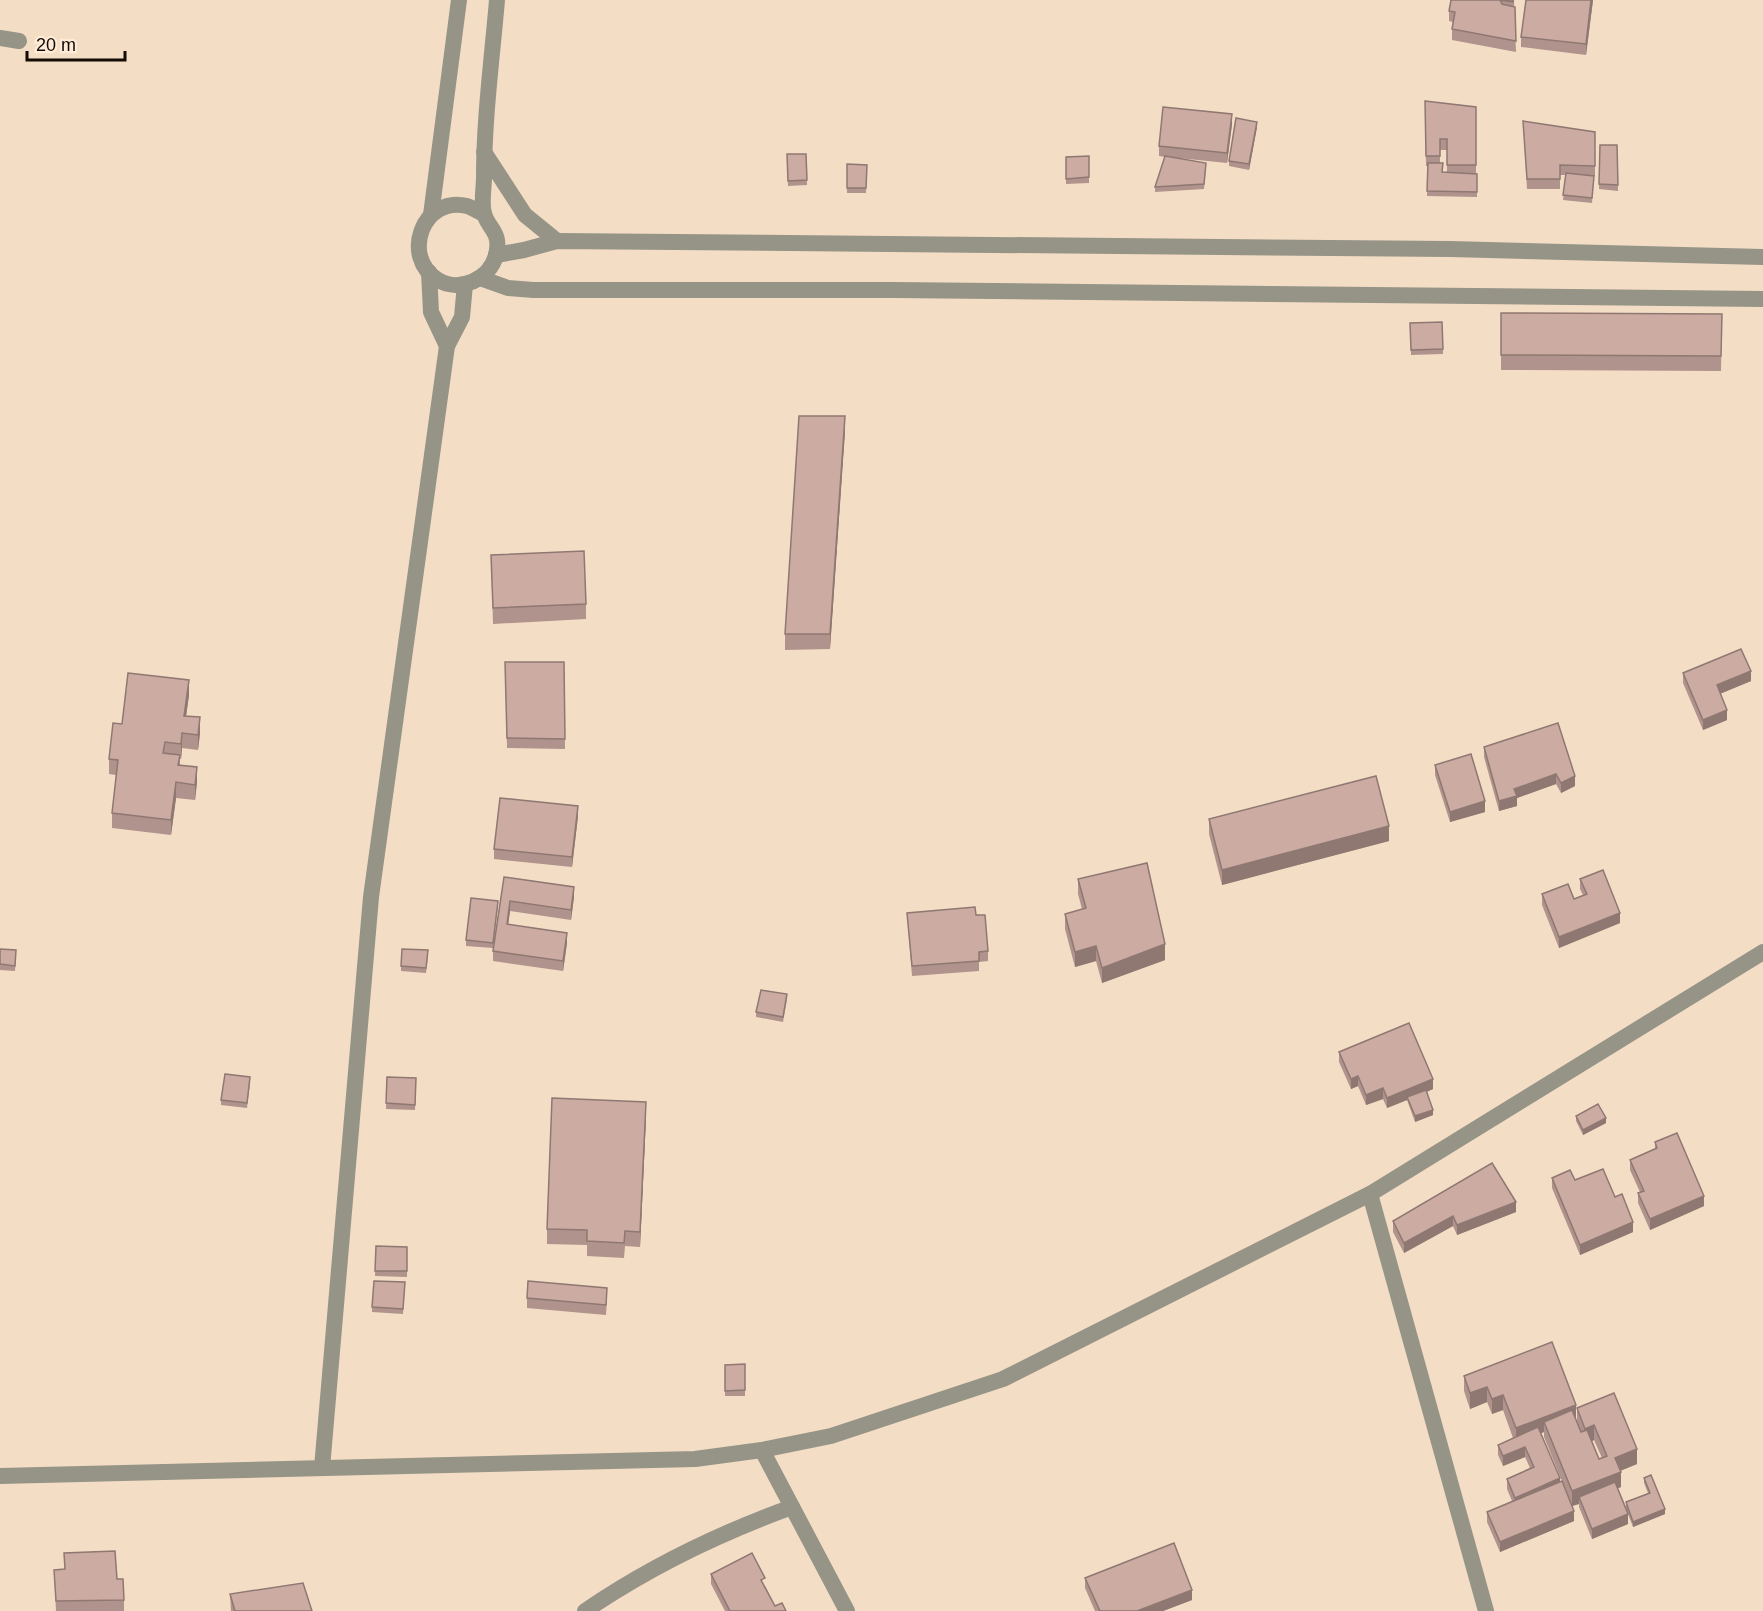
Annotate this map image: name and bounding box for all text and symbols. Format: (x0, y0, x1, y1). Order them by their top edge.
scale bar (27, 24, 124, 62)
text: 20 m (36, 35, 76, 55)

